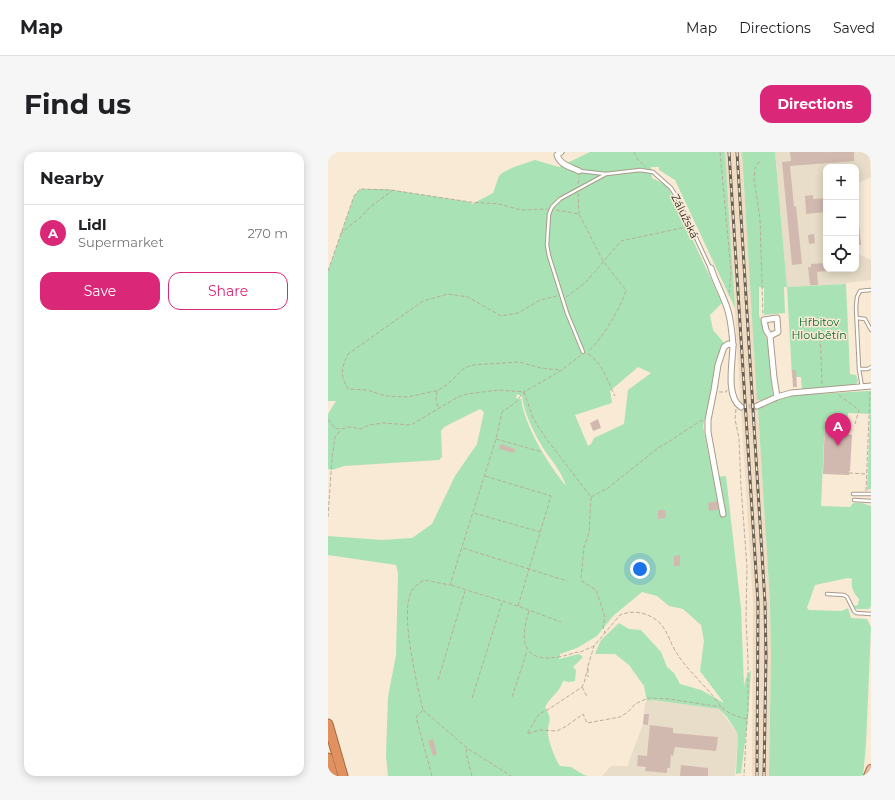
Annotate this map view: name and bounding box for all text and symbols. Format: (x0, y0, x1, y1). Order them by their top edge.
text: Map (20, 16, 63, 39)
text: Map (686, 19, 717, 37)
text: Directions (739, 19, 811, 37)
text: Saved (833, 19, 875, 37)
button: Directions (760, 85, 871, 123)
text: Find us (24, 87, 131, 121)
map controls (823, 164, 859, 272)
button: + (823, 164, 859, 200)
text: Nearby (40, 168, 104, 188)
street label: Zálužská (668, 191, 702, 241)
button: − (823, 200, 859, 236)
text: Lidl (78, 215, 106, 234)
text: A (48, 225, 58, 241)
text: 270 m (247, 225, 288, 241)
text: Supermarket (78, 234, 164, 250)
button: locate (823, 236, 859, 272)
button: Save (40, 272, 160, 310)
button: Share (168, 272, 288, 310)
park label: Hřbitov Hloubětín (791, 315, 847, 342)
pin: A (825, 413, 851, 446)
your location (630, 559, 650, 579)

